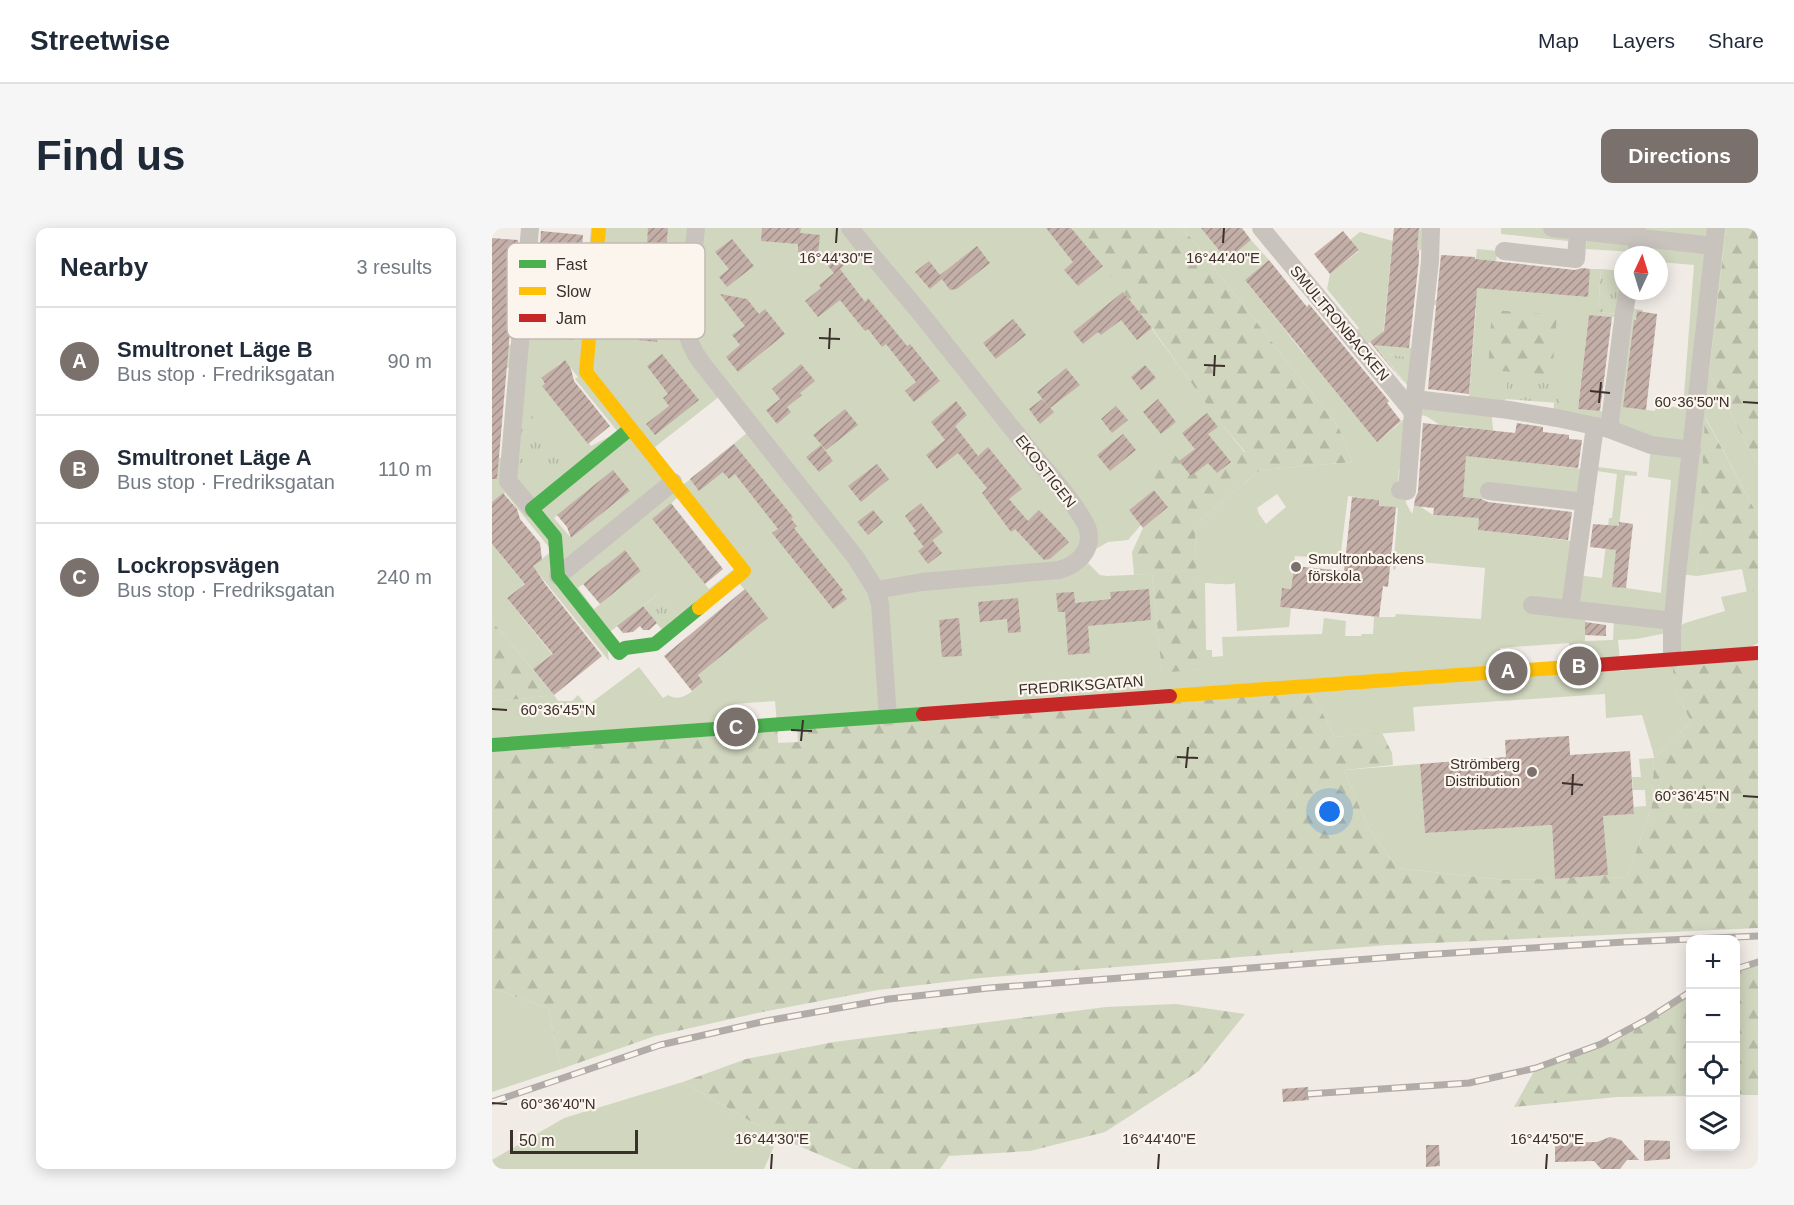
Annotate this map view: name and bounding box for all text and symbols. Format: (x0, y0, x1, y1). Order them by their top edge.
text: Streetwise (30, 25, 170, 56)
text: Map (1538, 29, 1579, 52)
text: Layers (1612, 29, 1675, 52)
text: Share (1708, 29, 1764, 52)
button: Directions (1601, 129, 1758, 183)
text: Find us (36, 132, 185, 179)
legend (507, 243, 705, 339)
north arrow (1614, 246, 1668, 300)
text: 16°44'30"E (799, 249, 873, 266)
text: 16°44'40"E (1186, 249, 1260, 266)
text: Nearby (60, 252, 148, 282)
text: 3 results (356, 256, 432, 278)
text: Fast (556, 256, 588, 273)
street label: SMULTRONBACKEN (1287, 262, 1393, 384)
text: Slow (556, 283, 591, 300)
text: Jam (556, 310, 586, 327)
text: Smultronet Läge B (117, 337, 313, 362)
text: A (72, 350, 87, 372)
text: 90 m (388, 350, 432, 372)
text: Bus stop · Fredriksgatan (117, 363, 335, 385)
text: 60°36'50"N (1654, 393, 1730, 410)
street label: EKOSTIGEN (1012, 431, 1080, 511)
text: Smultronet Läge A (117, 445, 312, 470)
text: B (72, 458, 87, 480)
text: 110 m (378, 458, 432, 480)
text: Bus stop · Fredriksgatan (117, 471, 335, 493)
place label: Smultronbackens förskola (1308, 550, 1424, 584)
text: Lockropsvägen (117, 553, 280, 578)
marker: Smultronbackens förskola (1289, 560, 1303, 574)
text: C (72, 566, 87, 588)
text: 240 m (376, 566, 432, 588)
text: Bus stop · Fredriksgatan (117, 579, 335, 601)
pin: B (1560, 644, 1598, 688)
pin: A (1488, 648, 1528, 694)
street label: FREDRIKSGATAN (1018, 672, 1144, 698)
text: 60°36'45"N (520, 701, 596, 718)
pin: C (716, 704, 756, 750)
place label: Strömberg Distribution (1445, 755, 1520, 789)
marker: Strömberg Distribution (1525, 765, 1539, 779)
text: 60°36'45"N (1654, 787, 1730, 804)
your location (1315, 797, 1344, 826)
map controls (1686, 935, 1740, 1151)
button: + (1686, 935, 1740, 989)
button: − (1686, 989, 1740, 1043)
button: locate (1686, 1043, 1740, 1097)
text: 60°36'40"N (520, 1095, 596, 1112)
button: layers (1686, 1097, 1740, 1151)
scale bar (510, 1127, 638, 1154)
text: 16°44'30"E (735, 1130, 809, 1147)
text: 16°44'40"E (1122, 1130, 1196, 1147)
text: 16°44'50"E (1510, 1130, 1584, 1147)
text: 50 m (519, 1132, 555, 1149)

